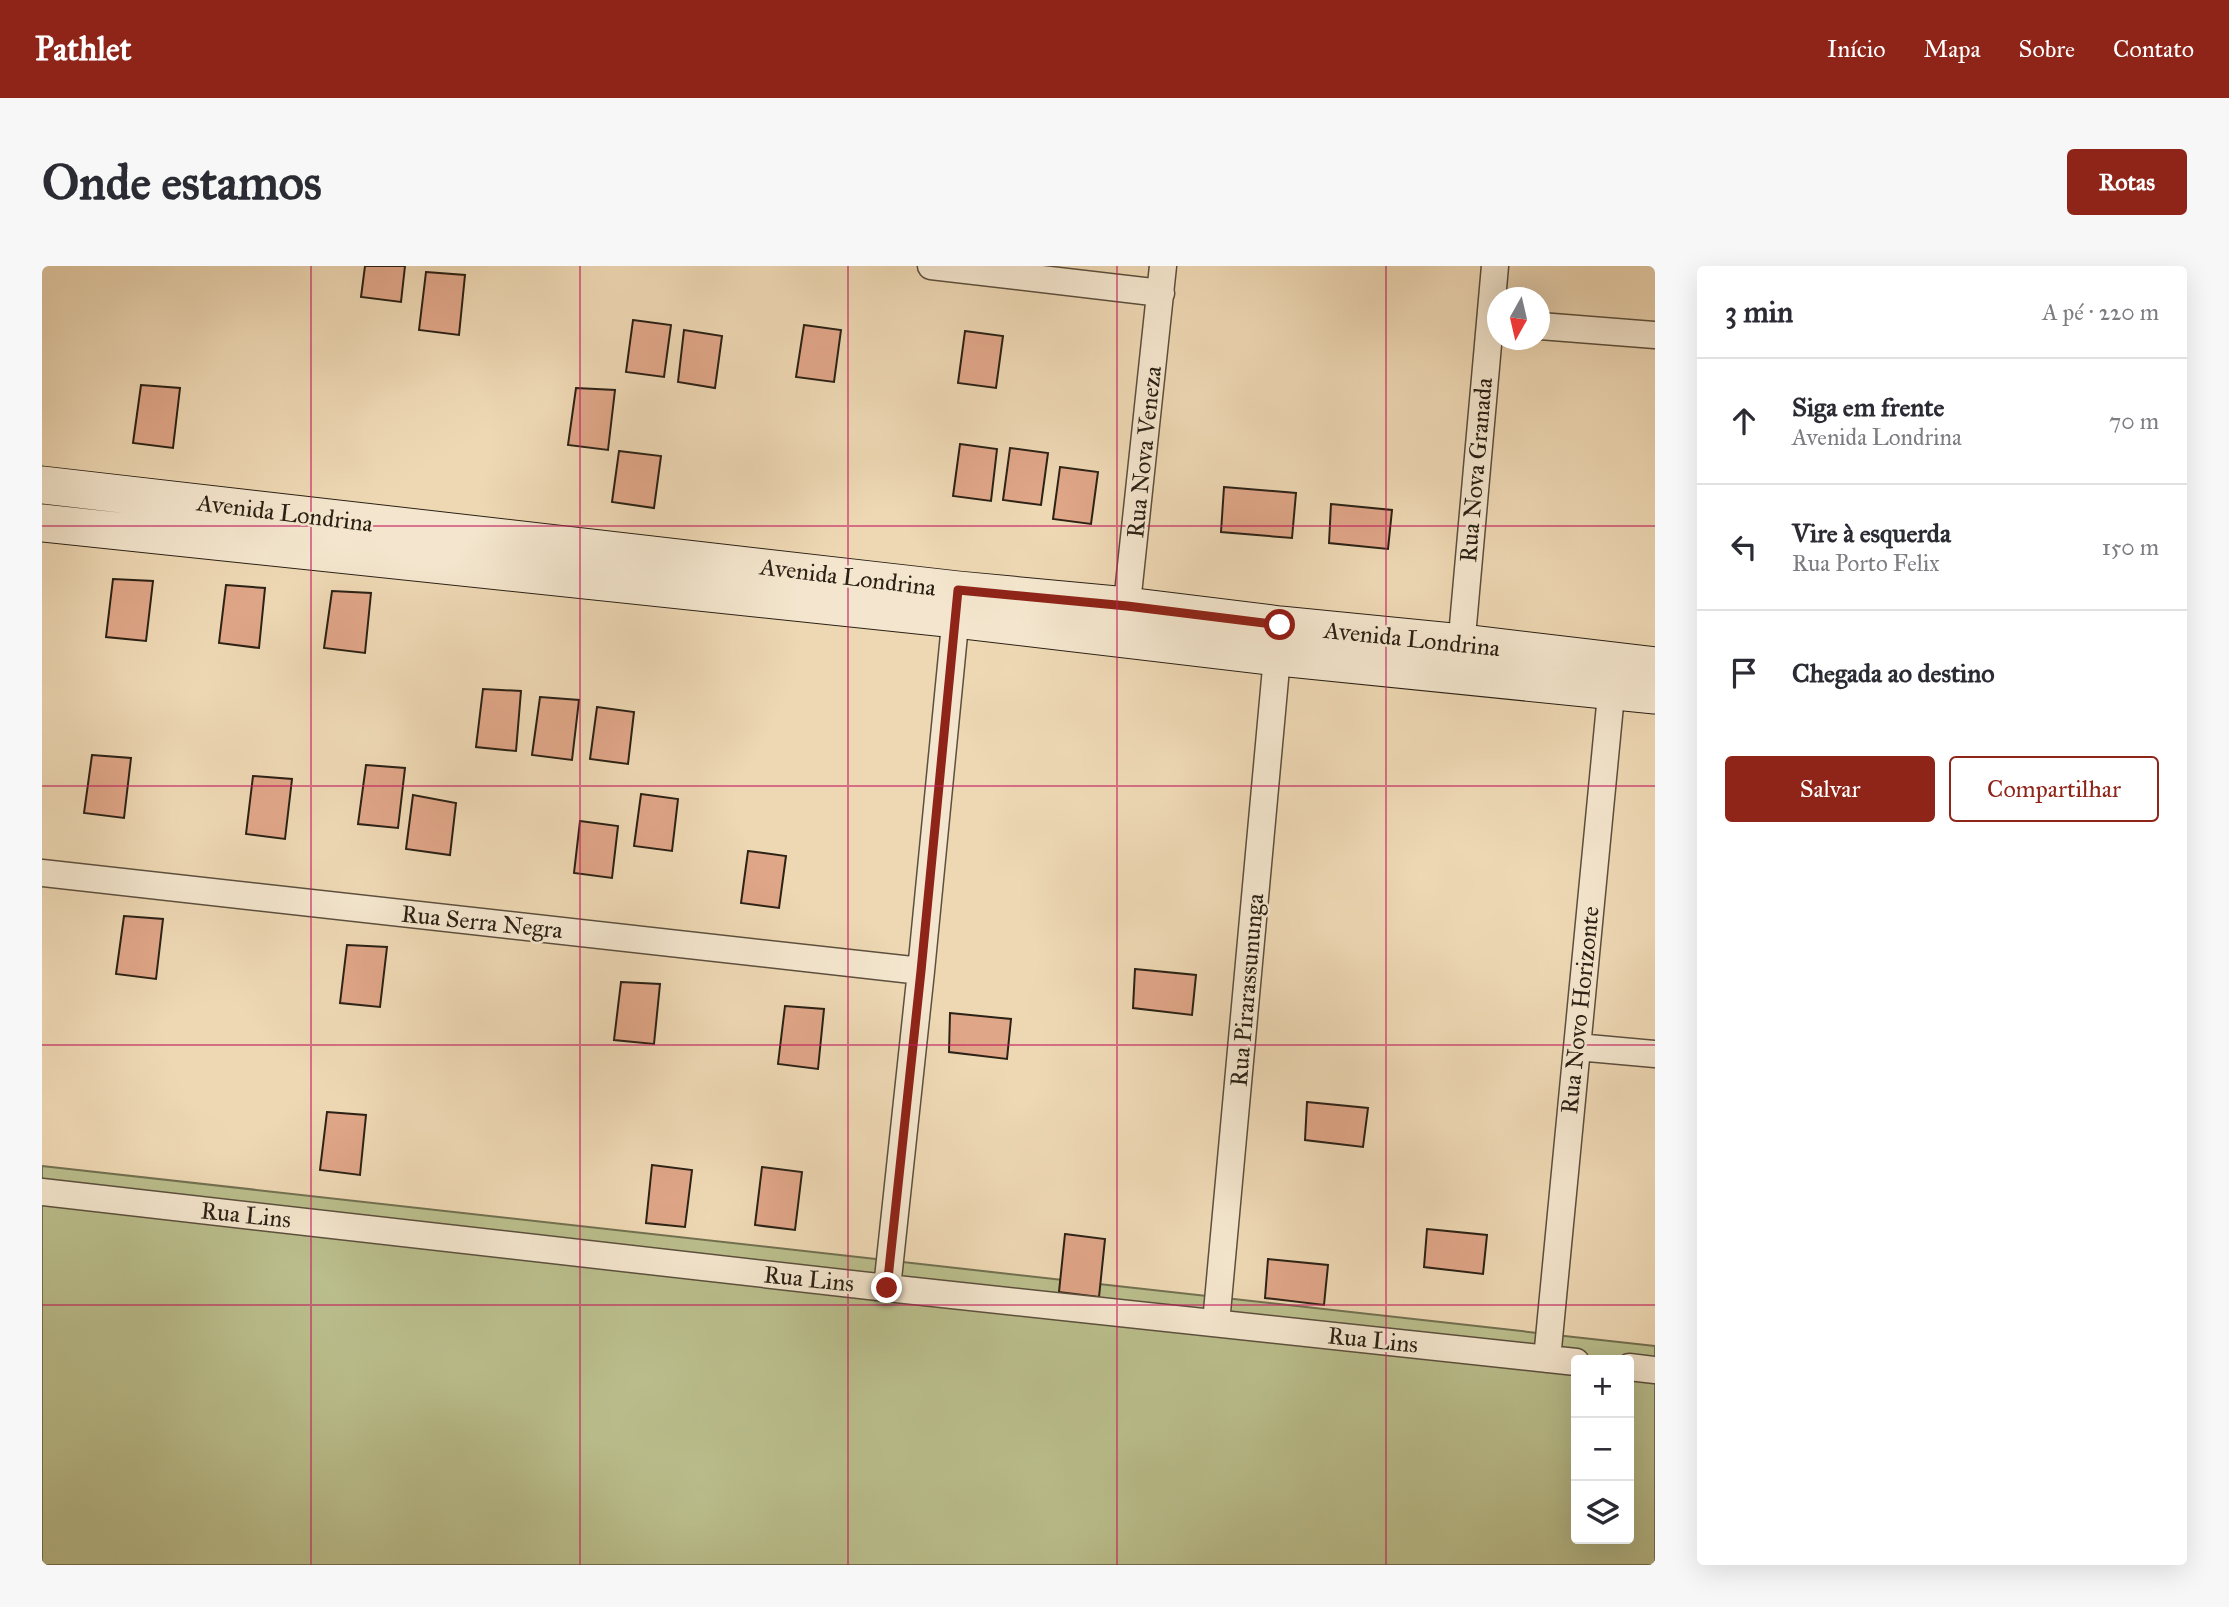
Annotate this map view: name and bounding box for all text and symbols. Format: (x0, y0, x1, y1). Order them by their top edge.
text: Pathlet (35, 29, 132, 69)
text: Início (1827, 34, 1886, 64)
text: Mapa (1924, 34, 1981, 64)
text: Sobre (2019, 34, 2075, 64)
text: Contato (2113, 34, 2194, 64)
button: Rotas (2067, 149, 2187, 215)
text: Onde estamos (42, 153, 322, 212)
north arrow (1487, 287, 1550, 350)
text: 3 min (1725, 294, 1793, 330)
text: A pé · 220 m (2042, 298, 2159, 326)
street label: Rua Nova Veneza (1120, 364, 1168, 539)
street label: Rua Nova Granada (1453, 375, 1499, 564)
text: Siga em frente (1792, 391, 1944, 423)
icon: ahead (1725, 402, 1763, 440)
text: 70 m (2109, 407, 2159, 435)
text: Avenida Londrina (1792, 423, 1962, 451)
street label: Avenida Londrina (194, 487, 376, 539)
text: Vire à esquerda (1792, 517, 1951, 549)
icon: left (1725, 528, 1763, 566)
text: 150 m (2102, 533, 2159, 561)
text: Rua Porto Felix (1792, 549, 1940, 577)
street label: Avenida Londrina (757, 551, 939, 603)
route start (1264, 609, 1295, 640)
street label: Avenida Londrina (1321, 615, 1502, 663)
icon: arrive (1725, 654, 1763, 692)
text: Chegada ao destino (1792, 657, 1995, 689)
button: Salvar (1725, 756, 1935, 822)
button: Compartilhar (1949, 756, 2159, 822)
street label: Rua Pirarassununga (1224, 891, 1270, 1088)
street label: Rua Serra Negra (400, 899, 565, 945)
street label: Rua Novo Horizonte (1554, 905, 1606, 1115)
street label: Rua Lins (199, 1195, 293, 1235)
street label: Rua Lins (762, 1259, 856, 1299)
route end (871, 1272, 902, 1303)
street label: Rua Lins (1326, 1320, 1420, 1360)
map controls (1571, 1355, 1634, 1544)
button: + (1571, 1355, 1634, 1418)
button: − (1571, 1418, 1634, 1481)
button: layers (1571, 1481, 1634, 1544)

